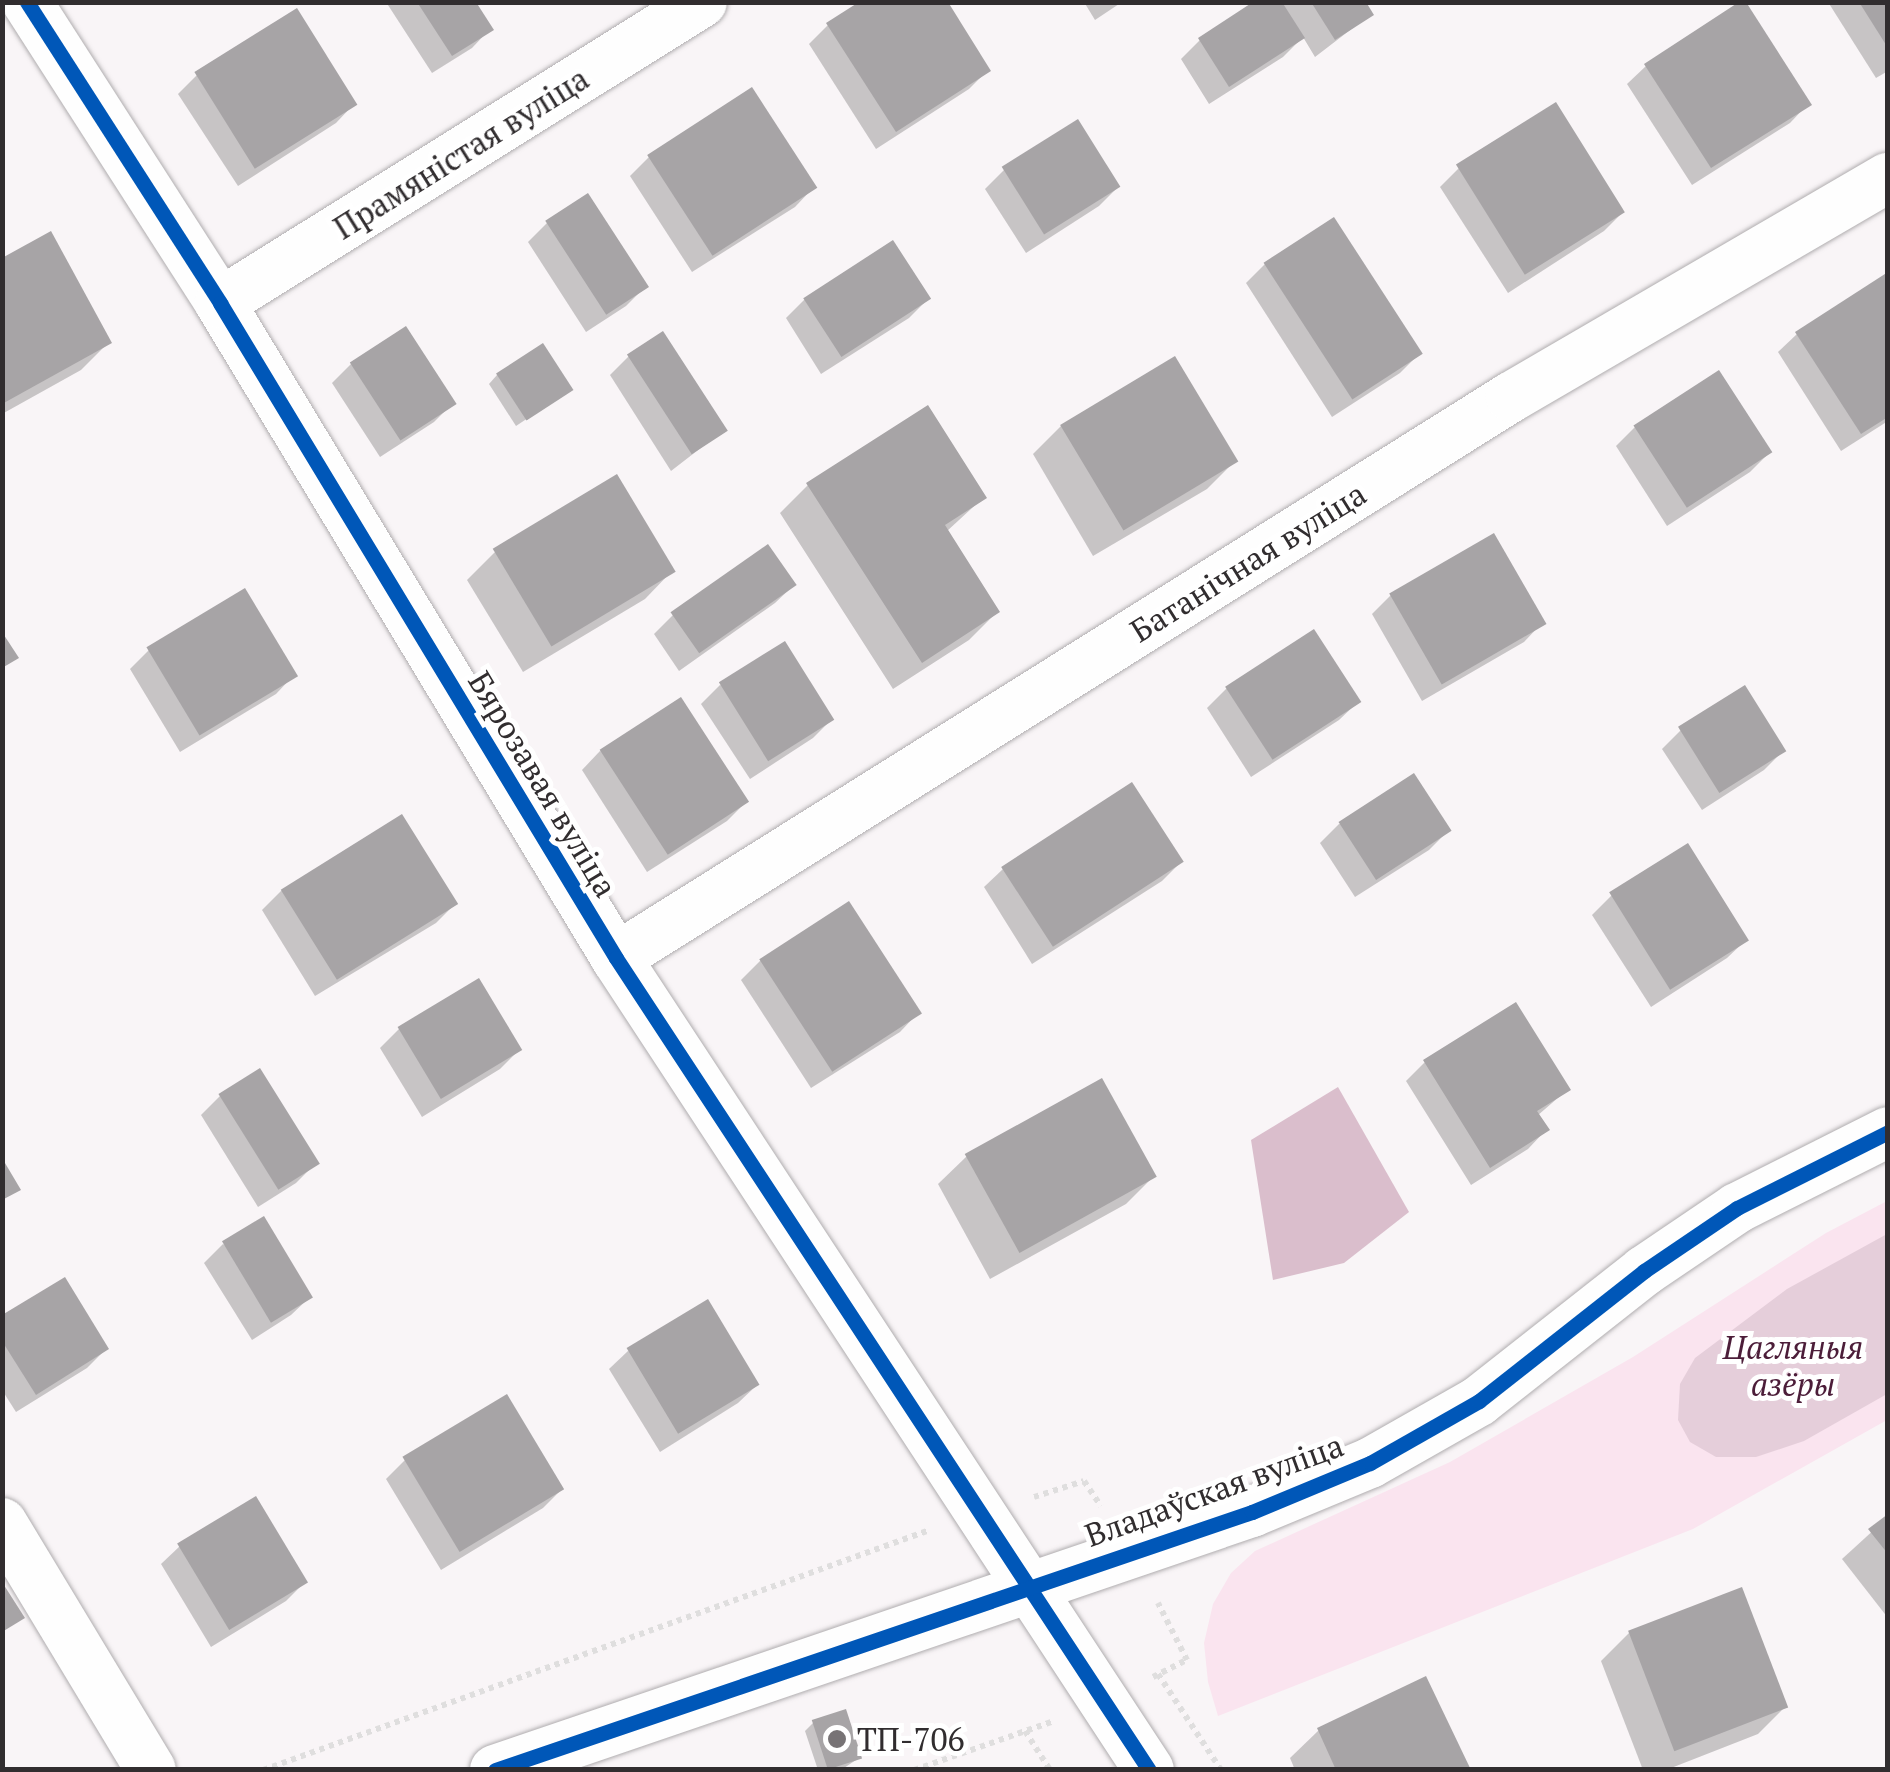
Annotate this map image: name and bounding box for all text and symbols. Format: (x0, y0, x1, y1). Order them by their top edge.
street label: Прамяністая вуліца (326, 59, 596, 247)
street label: Батанічная вуліца (1123, 474, 1373, 650)
street label: Бярозавая вуліца (461, 664, 625, 904)
park label: Цагляныя азёры (1723, 1329, 1863, 1404)
street label: Владаўская вуліца (1080, 1425, 1348, 1555)
place label: ТП-706 (857, 1720, 965, 1758)
marker: ТП-706 (826, 1728, 848, 1750)

